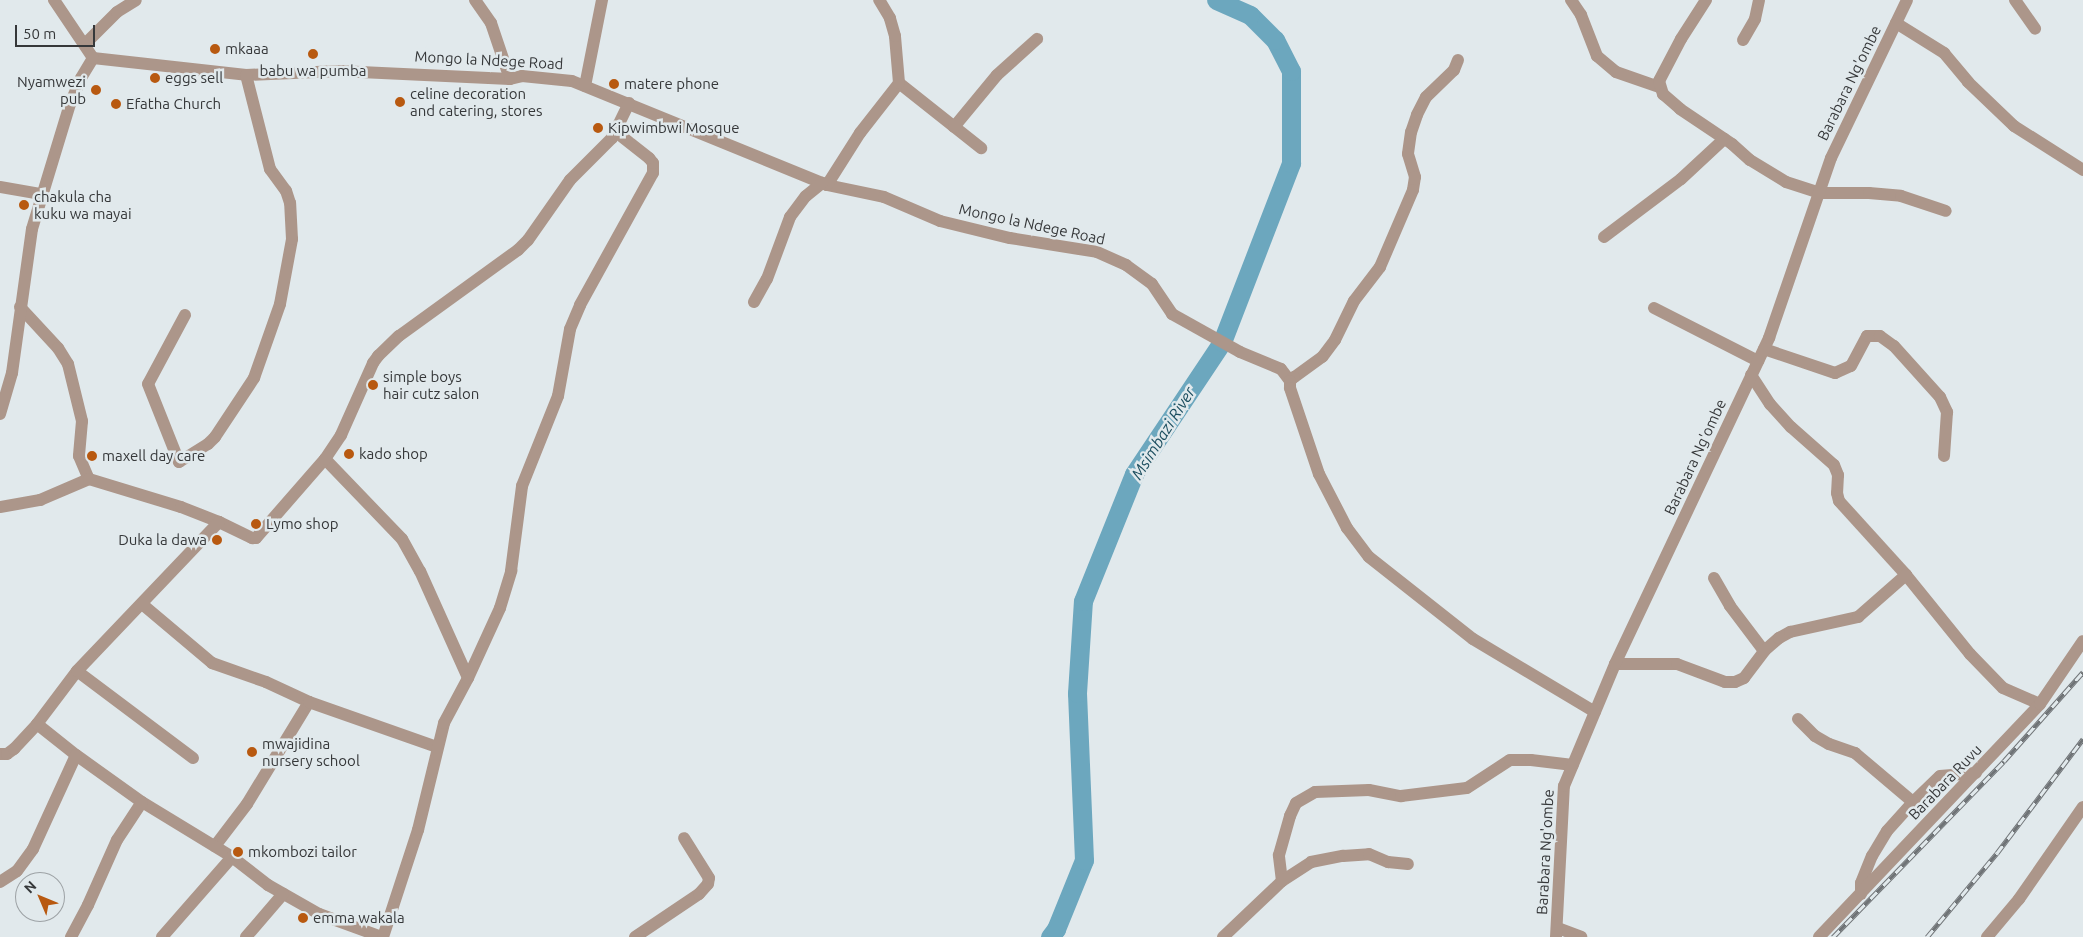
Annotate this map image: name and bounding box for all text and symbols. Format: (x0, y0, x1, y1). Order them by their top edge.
scale bar (18, 15, 98, 47)
street label: Barabara Ng'ombe (1813, 23, 1885, 143)
text: 50 m (23, 25, 56, 42)
place label: mkaaa (225, 40, 269, 58)
marker: mkaaa (209, 43, 221, 55)
street label: Mongo la Ndege Road (414, 47, 564, 73)
marker: babu wa pumba (307, 48, 319, 60)
place label: babu wa pumba (260, 62, 366, 80)
place label: eggs sell (165, 69, 223, 87)
place label: Nyamwezi pub (17, 72, 86, 107)
marker: eggs sell (149, 72, 161, 84)
place label: matere phone (624, 75, 719, 93)
marker: matere phone (608, 78, 620, 90)
marker: Nyamwezi pub (90, 84, 102, 96)
place label: celine decoration and catering, stores (410, 84, 543, 119)
place label: Efatha Church (126, 95, 221, 113)
marker: celine decoration and catering, stores (394, 96, 406, 108)
marker: Efatha Church (110, 98, 122, 110)
place label: Kipwimbwi Mosque (608, 119, 739, 137)
marker: Kipwimbwi Mosque (592, 122, 604, 134)
place label: chakula cha kuku wa mayai (34, 187, 132, 222)
marker: chakula cha kuku wa mayai (18, 199, 30, 211)
street label: Mongo la Ndege Road (957, 200, 1107, 248)
place label: simple boys hair cutz salon (383, 367, 479, 402)
marker: simple boys hair cutz salon (367, 379, 379, 391)
water label: Msimbazi River (1127, 383, 1199, 483)
street label: Barabara Ng'ombe (1660, 396, 1730, 518)
place label: kado shop (359, 445, 428, 463)
place label: maxell day care (102, 447, 205, 465)
marker: kado shop (343, 448, 355, 460)
marker: maxell day care (86, 450, 98, 462)
place label: Lymo shop (266, 515, 338, 533)
marker: Lymo shop (250, 518, 262, 530)
place label: Duka la dawa (118, 531, 207, 549)
marker: Duka la dawa (211, 534, 223, 546)
place label: mwajidina nursery school (262, 734, 360, 769)
street label: Barabara Ruvu (1905, 741, 1985, 823)
marker: mwajidina nursery school (246, 746, 258, 758)
street label: Barabara Ng'ombe (1533, 789, 1557, 915)
place label: mkombozi tailor (248, 843, 357, 861)
marker: mkombozi tailor (232, 846, 244, 858)
north arrow (15, 872, 65, 922)
text: N (21, 878, 39, 896)
place label: emma wakala (313, 909, 405, 927)
marker: emma wakala (297, 912, 309, 924)

